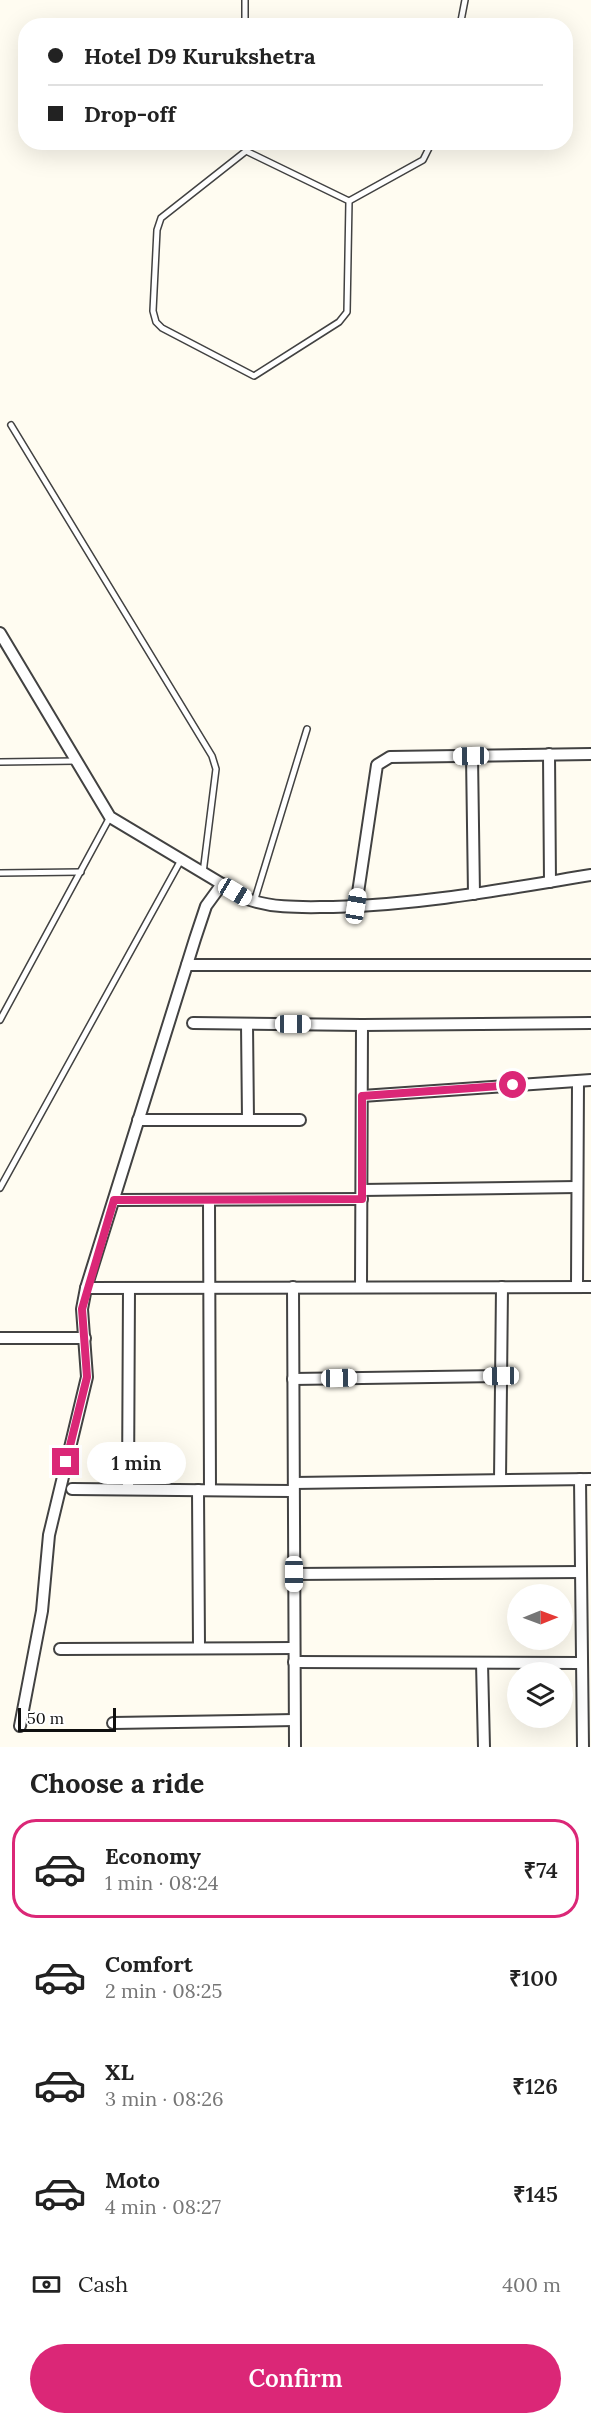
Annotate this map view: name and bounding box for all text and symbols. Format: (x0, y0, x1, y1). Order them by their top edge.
text: Hotel D9 Kurukshetra (84, 42, 316, 70)
text: Drop-off (84, 100, 176, 128)
car (453, 747, 489, 765)
car (215, 875, 255, 909)
car (344, 887, 368, 925)
car (275, 1015, 311, 1033)
route start (499, 1071, 526, 1098)
car (483, 1367, 519, 1385)
car (321, 1369, 357, 1387)
callout: 1 min (87, 1441, 186, 1483)
route end (52, 1448, 79, 1475)
text: 1 min (111, 1450, 162, 1475)
car (285, 1556, 303, 1592)
north arrow (507, 1584, 573, 1650)
map controls (507, 1584, 573, 1728)
button: layers (507, 1662, 573, 1728)
scale bar (18, 1705, 116, 1732)
text: 50 m (27, 1708, 64, 1728)
text: Choose a ride (30, 1766, 204, 1800)
icon: car (33, 1842, 87, 1896)
text: Economy (105, 1842, 201, 1870)
text: ₹74 (524, 1856, 558, 1884)
text: 1 min · 08:24 (105, 1870, 219, 1895)
icon: car (33, 1950, 87, 2004)
text: Comfort (105, 1950, 193, 1978)
text: ₹100 (509, 1964, 558, 1992)
text: 2 min · 08:25 (105, 1978, 222, 2003)
icon: car (33, 2058, 87, 2112)
text: XL (105, 2058, 134, 2086)
text: ₹126 (512, 2072, 558, 2100)
text: 3 min · 08:26 (105, 2086, 224, 2111)
icon: car (33, 2166, 87, 2220)
text: Moto (105, 2166, 160, 2194)
text: ₹145 (513, 2180, 558, 2208)
text: 4 min · 08:27 (105, 2194, 221, 2219)
icon: cash (30, 2268, 63, 2301)
text: Cash (78, 2270, 128, 2298)
text: 400 m (502, 2272, 561, 2297)
button: Confirm (30, 2344, 561, 2413)

